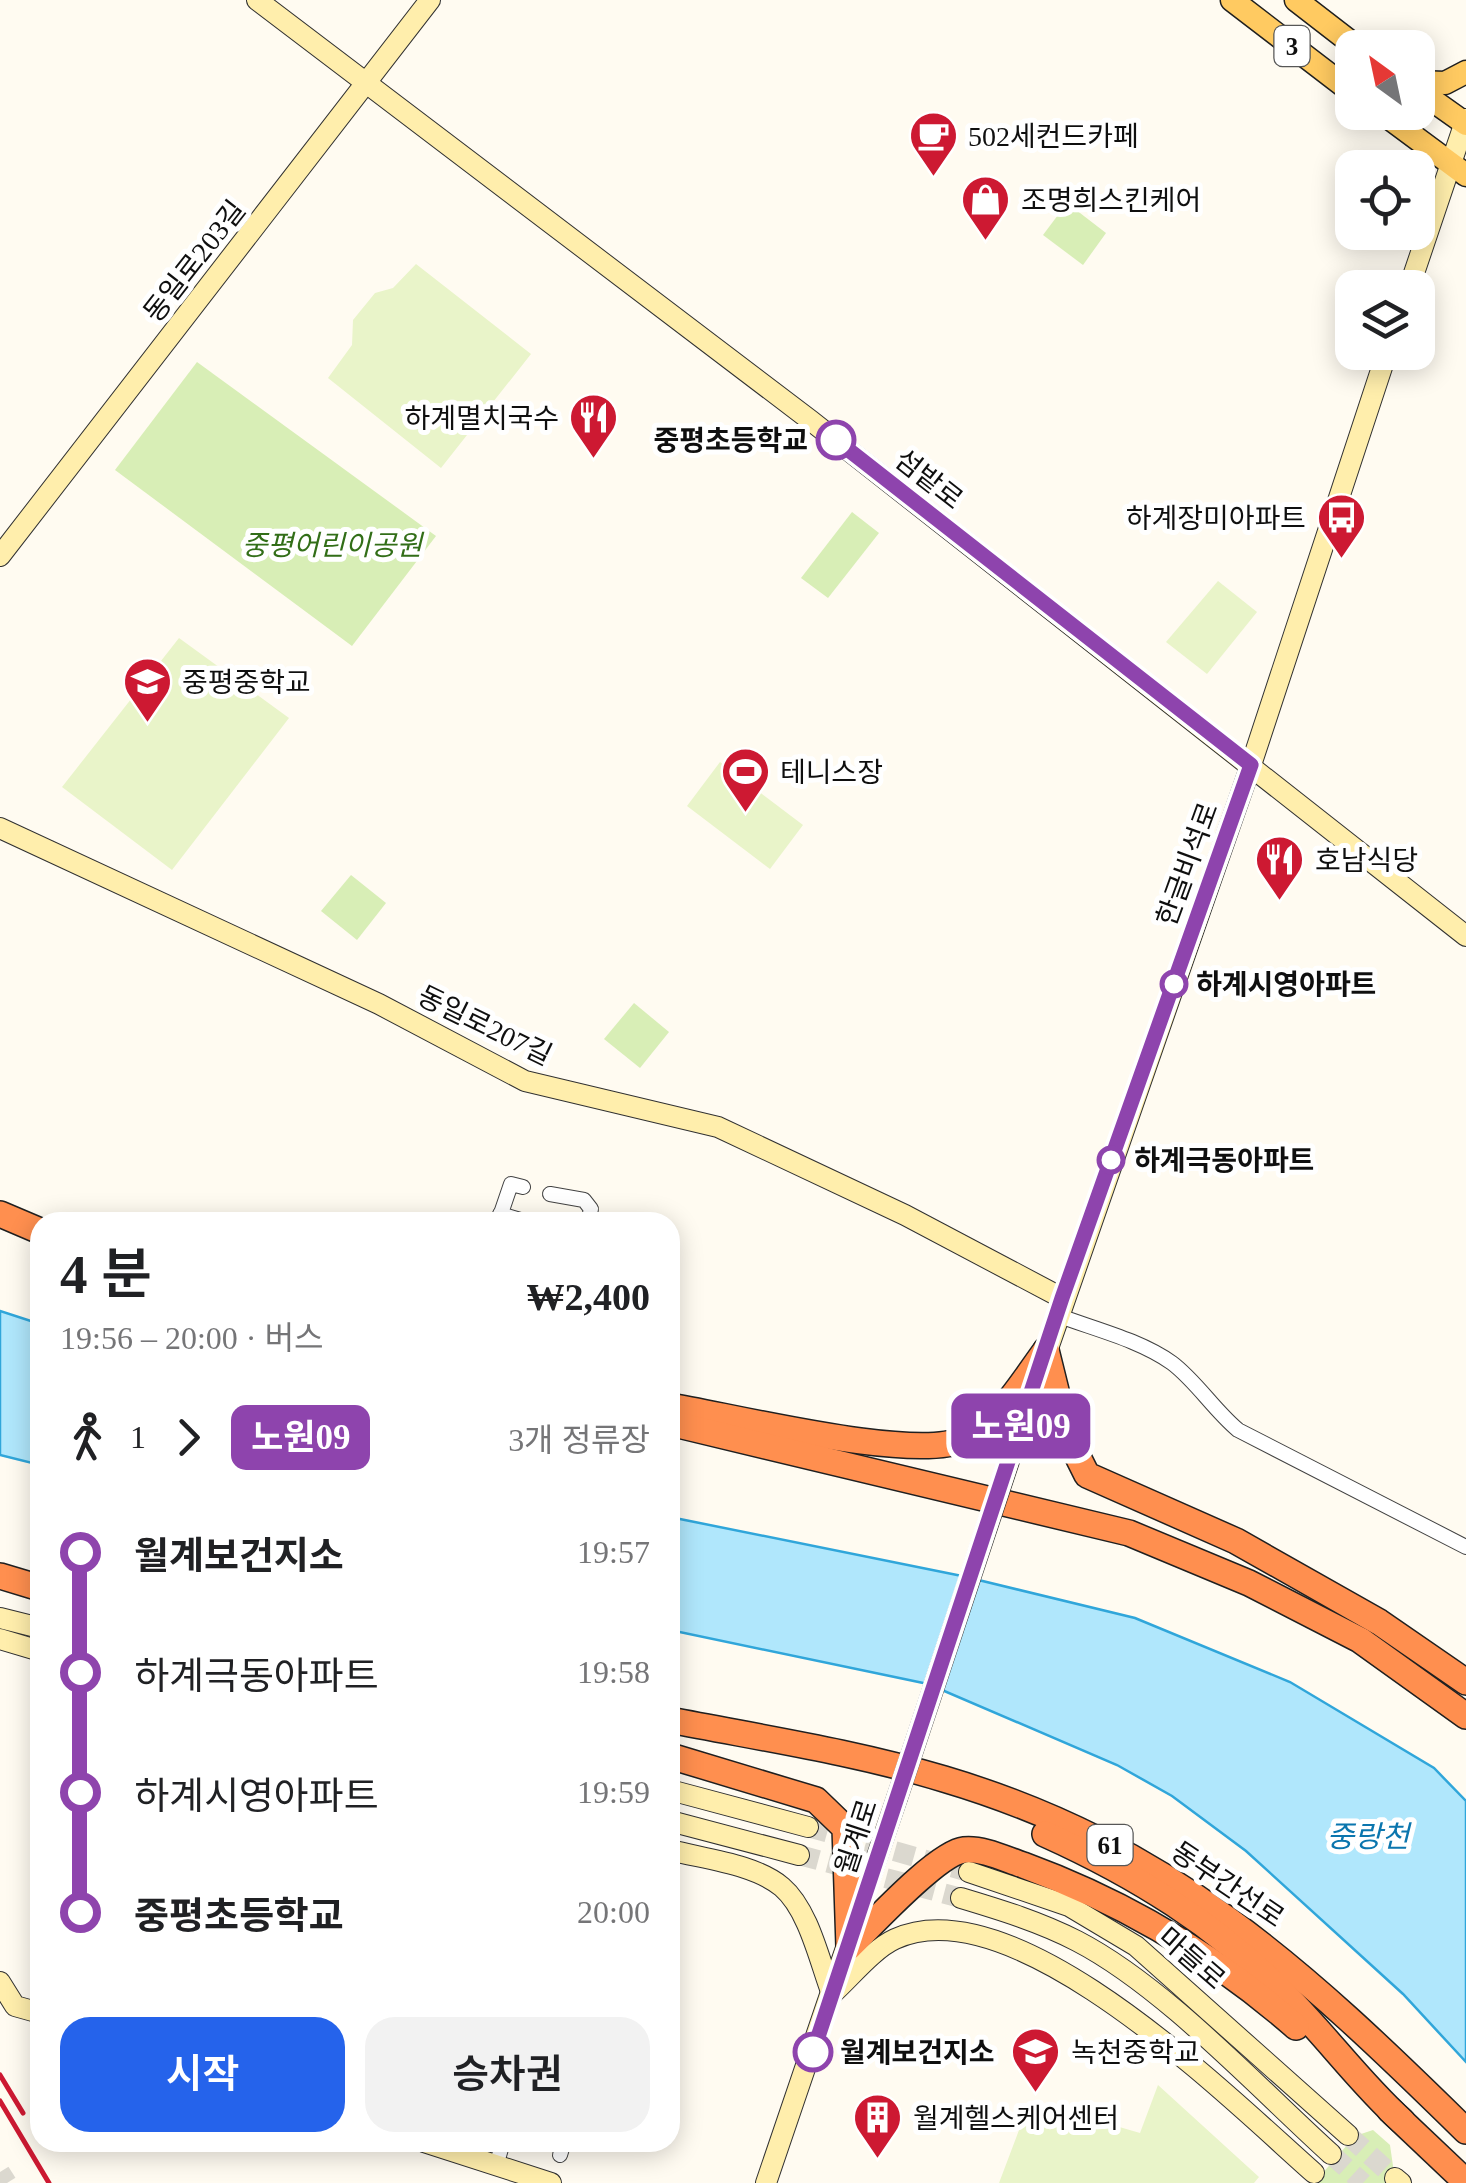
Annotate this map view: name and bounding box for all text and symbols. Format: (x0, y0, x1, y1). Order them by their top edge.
road number: 3 (1274, 26, 1310, 66)
north arrow (1335, 30, 1435, 130)
map controls (1335, 30, 1435, 370)
cafe icon: 502세컨드카페 (907, 110, 959, 178)
place label: 502세컨드카페 (968, 121, 1139, 152)
button: locate (1335, 150, 1435, 250)
shop icon: 조명희스킨케어 (960, 174, 1012, 242)
place label: 조명희스킨케어 (1021, 185, 1201, 216)
street label: 동일로203길 (138, 195, 251, 328)
button: layers (1335, 270, 1435, 370)
restaurant icon: 하계멸치국수 (568, 392, 620, 460)
place label: 하계멸치국수 (404, 403, 559, 434)
marker: 중평초등학교 (817, 421, 855, 459)
place label: 중평초등학교 (653, 425, 808, 456)
street label: 섬밭로 (889, 443, 969, 515)
bus stop icon: 하계장미아파트 (1315, 492, 1367, 560)
place label: 하계장미아파트 (1126, 503, 1306, 534)
park label: 중평어린이공원 (242, 530, 424, 561)
school or university icon: 중평중학교 (121, 656, 173, 724)
place label: 중평중학교 (182, 667, 311, 698)
sports icon: 테니스장 (719, 746, 771, 814)
place label: 테니스장 (780, 757, 883, 788)
street label: 한글비석로 (1151, 798, 1224, 930)
restaurant icon: 호남식당 (1254, 834, 1306, 902)
place label: 호남식당 (1315, 845, 1418, 876)
place label: 하계시영아파트 (1196, 969, 1376, 1000)
marker: 하계시영아파트 (1161, 971, 1187, 997)
street label: 동일로207길 (413, 980, 557, 1071)
place label: 하계극동아파트 (1134, 1145, 1314, 1176)
marker: 하계극동아파트 (1098, 1147, 1124, 1173)
text: 4 분 (60, 1244, 152, 1305)
text: ₩2,400 (527, 1276, 650, 1318)
text: 19:56 – 20:00 · 버스 (60, 1320, 323, 1356)
line badge: 노원09 (951, 1394, 1091, 1458)
text: 노원09 (971, 1407, 1071, 1446)
icon: walk (60, 1410, 115, 1465)
icon: forward (161, 1410, 216, 1465)
text: 노원09 (251, 1418, 350, 1457)
text: 1 (130, 1419, 146, 1455)
text: 3개 정류장 (508, 1422, 650, 1458)
text: 19:57 (577, 1534, 650, 1570)
text: 월계보건지소 (134, 1535, 344, 1577)
text: 19:58 (577, 1654, 650, 1690)
text: 하계극동아파트 (134, 1655, 379, 1697)
text: 19:59 (577, 1774, 650, 1810)
text: 하계시영아파트 (134, 1775, 379, 1817)
street label: 월계로 (830, 1796, 883, 1879)
water label: 중랑천 (1327, 1820, 1413, 1853)
road number: 61 (1088, 1825, 1132, 1865)
street label: 동부간선로 (1166, 1836, 1290, 1933)
text: 20:00 (577, 1894, 650, 1930)
text: 중평초등학교 (134, 1895, 344, 1937)
street label: 마들로 (1152, 1921, 1231, 1995)
button: 시작 (60, 2017, 345, 2132)
button: 승차권 (365, 2017, 650, 2132)
school or university icon: 녹천중학교 (1010, 2026, 1062, 2094)
marker: 월계보건지소 (794, 2033, 832, 2071)
place label: 월계보건지소 (840, 2037, 995, 2068)
place label: 녹천중학교 (1071, 2037, 1200, 2068)
building icon: 월계헬스케어센터 (852, 2092, 904, 2160)
place label: 월계헬스케어센터 (913, 2103, 1119, 2134)

